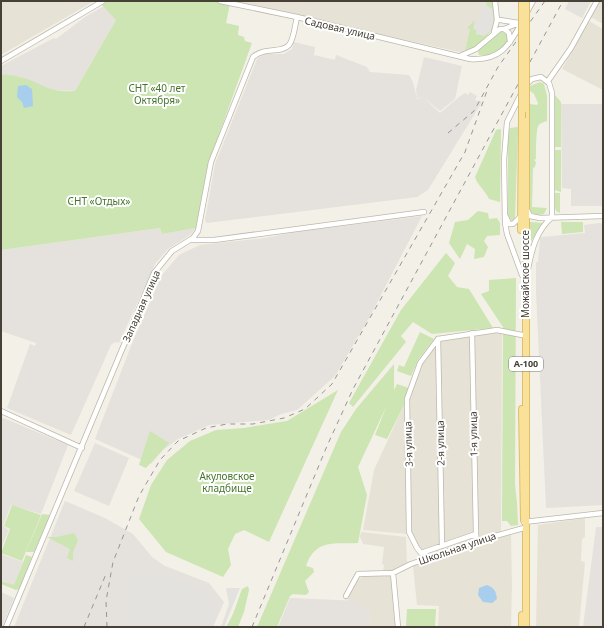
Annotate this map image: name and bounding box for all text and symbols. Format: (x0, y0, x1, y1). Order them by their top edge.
street label: Садовая улица (303, 13, 377, 43)
park label: СНТ «40 лет Октября» (128, 81, 186, 107)
park label: СНТ «Отдых» (68, 194, 130, 208)
street label: Можайское шоссе (518, 229, 532, 318)
street label: Западная улица (119, 268, 163, 344)
road number: А-100 (509, 357, 543, 371)
street label: 1-я улица (466, 411, 480, 457)
street label: 2-я улица (433, 420, 447, 466)
street label: 3-я улица (400, 421, 416, 467)
park label: Акуловское кладбище (199, 469, 255, 495)
street label: Школьная улица (416, 528, 498, 568)

